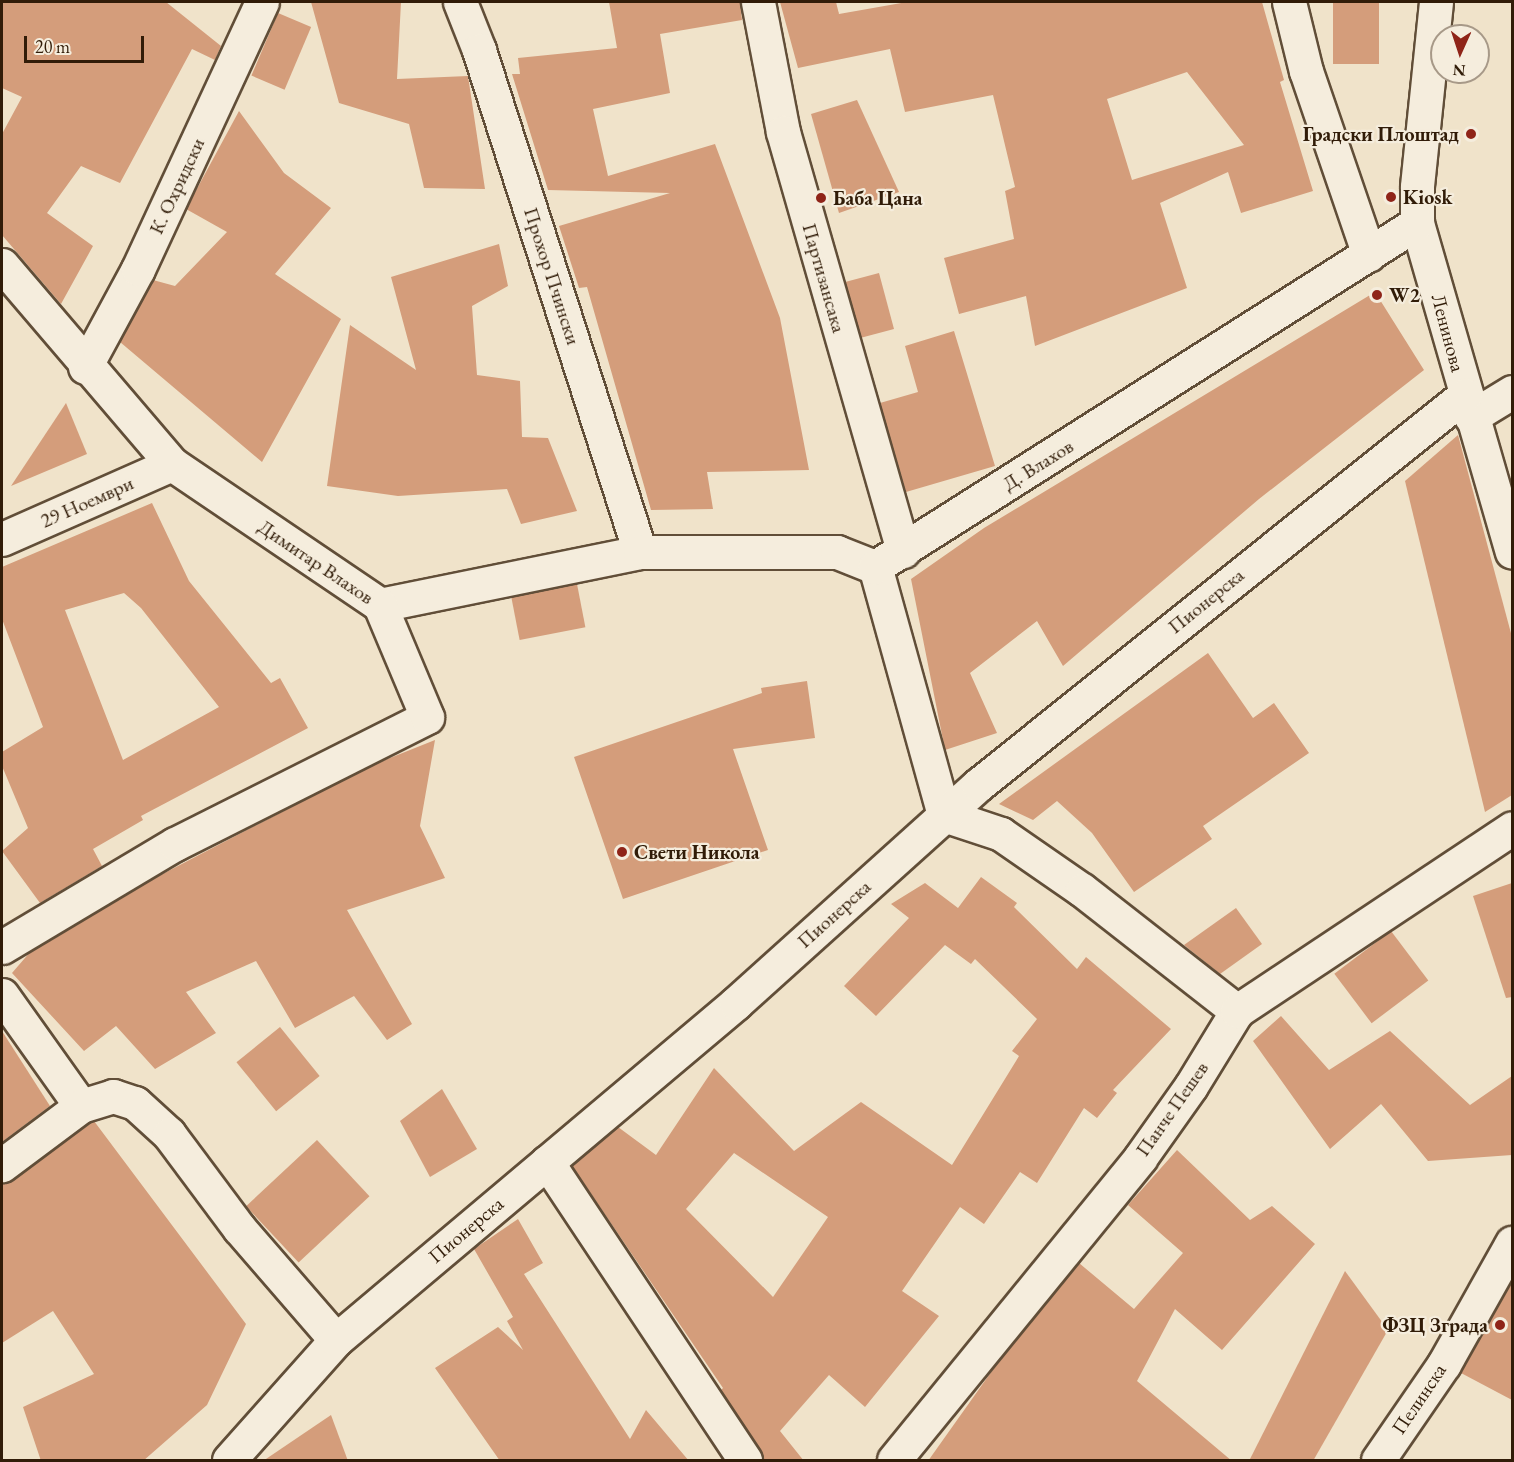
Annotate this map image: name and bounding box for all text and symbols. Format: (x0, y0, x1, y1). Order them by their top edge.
scale bar (27, 24, 147, 62)
north arrow (1430, 24, 1490, 84)
text: 20 m (35, 35, 70, 58)
text: N (1452, 60, 1466, 81)
place label: Градски Плоштад (1303, 122, 1459, 146)
marker: Градски Плоштад (1464, 127, 1478, 141)
street label: К. Охридски (144, 134, 210, 238)
place label: Kiosk (1403, 185, 1452, 209)
place label: Баба Цана (833, 186, 922, 210)
marker: Kiosk (1384, 190, 1398, 204)
marker: Баба Цана (814, 191, 828, 205)
street label: Прохор Пчински (518, 204, 586, 348)
street label: Партизансака (797, 220, 851, 336)
place label: W2 (1389, 283, 1420, 307)
marker: W2 (1370, 288, 1384, 302)
street label: Ленинова (1426, 291, 1470, 375)
street label: Д. Влахов (998, 434, 1078, 496)
street label: 29 Ноември (37, 471, 137, 533)
street label: Димитар Влахов (254, 515, 378, 609)
street label: Пионерска (1163, 563, 1249, 639)
place label: Свети Никола (634, 840, 759, 864)
marker: Свети Никола (615, 845, 629, 859)
street label: Пионерска (792, 875, 876, 953)
street label: Панче Пешев (1131, 1057, 1213, 1161)
street label: Пионерска (424, 1192, 508, 1268)
place label: ФЗЦ Зграда (1382, 1313, 1488, 1337)
marker: ФЗЦ Зграда (1493, 1318, 1507, 1332)
street label: Пелинска (1387, 1359, 1451, 1439)

